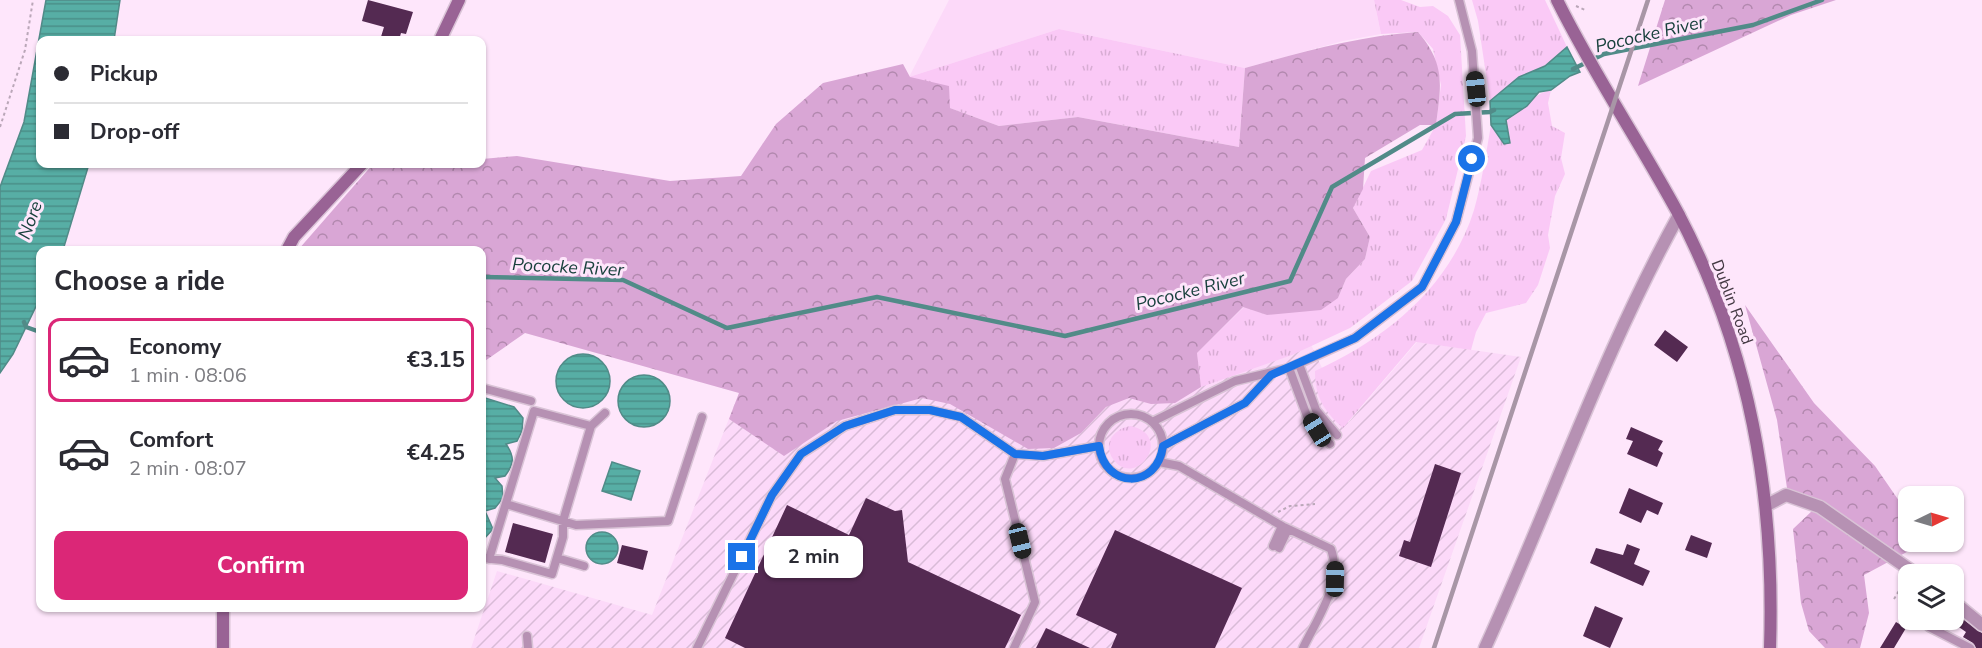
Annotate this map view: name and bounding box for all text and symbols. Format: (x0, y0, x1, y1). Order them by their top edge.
water label: Pococke River (1593, 10, 1708, 58)
text: Pickup (90, 59, 158, 89)
car (1465, 70, 1487, 108)
text: Drop-off (90, 117, 179, 147)
route start (1458, 145, 1485, 172)
water label: Nore (12, 197, 48, 243)
water label: Pococke River (512, 252, 625, 282)
street label: Dublin Road (1706, 256, 1758, 348)
text: Choose a ride (54, 263, 225, 300)
water label: Pococke River (1133, 266, 1248, 316)
text: Economy (129, 332, 221, 362)
icon: car (57, 333, 111, 387)
text: €3.15 (407, 345, 465, 375)
text: 1 min · 08:06 (129, 362, 247, 389)
car (1300, 410, 1334, 450)
text: Comfort (129, 425, 213, 455)
icon: car (57, 426, 111, 480)
text: €4.25 (407, 438, 465, 468)
text: 2 min · 08:07 (129, 455, 247, 482)
north arrow (1898, 486, 1964, 552)
map controls (1898, 486, 1964, 630)
car (1007, 521, 1033, 561)
button: Confirm (54, 531, 468, 600)
callout: 2 min (763, 536, 862, 578)
route end (728, 543, 755, 570)
text: 2 min (788, 543, 839, 570)
car (1326, 561, 1344, 597)
button: layers (1898, 564, 1964, 630)

